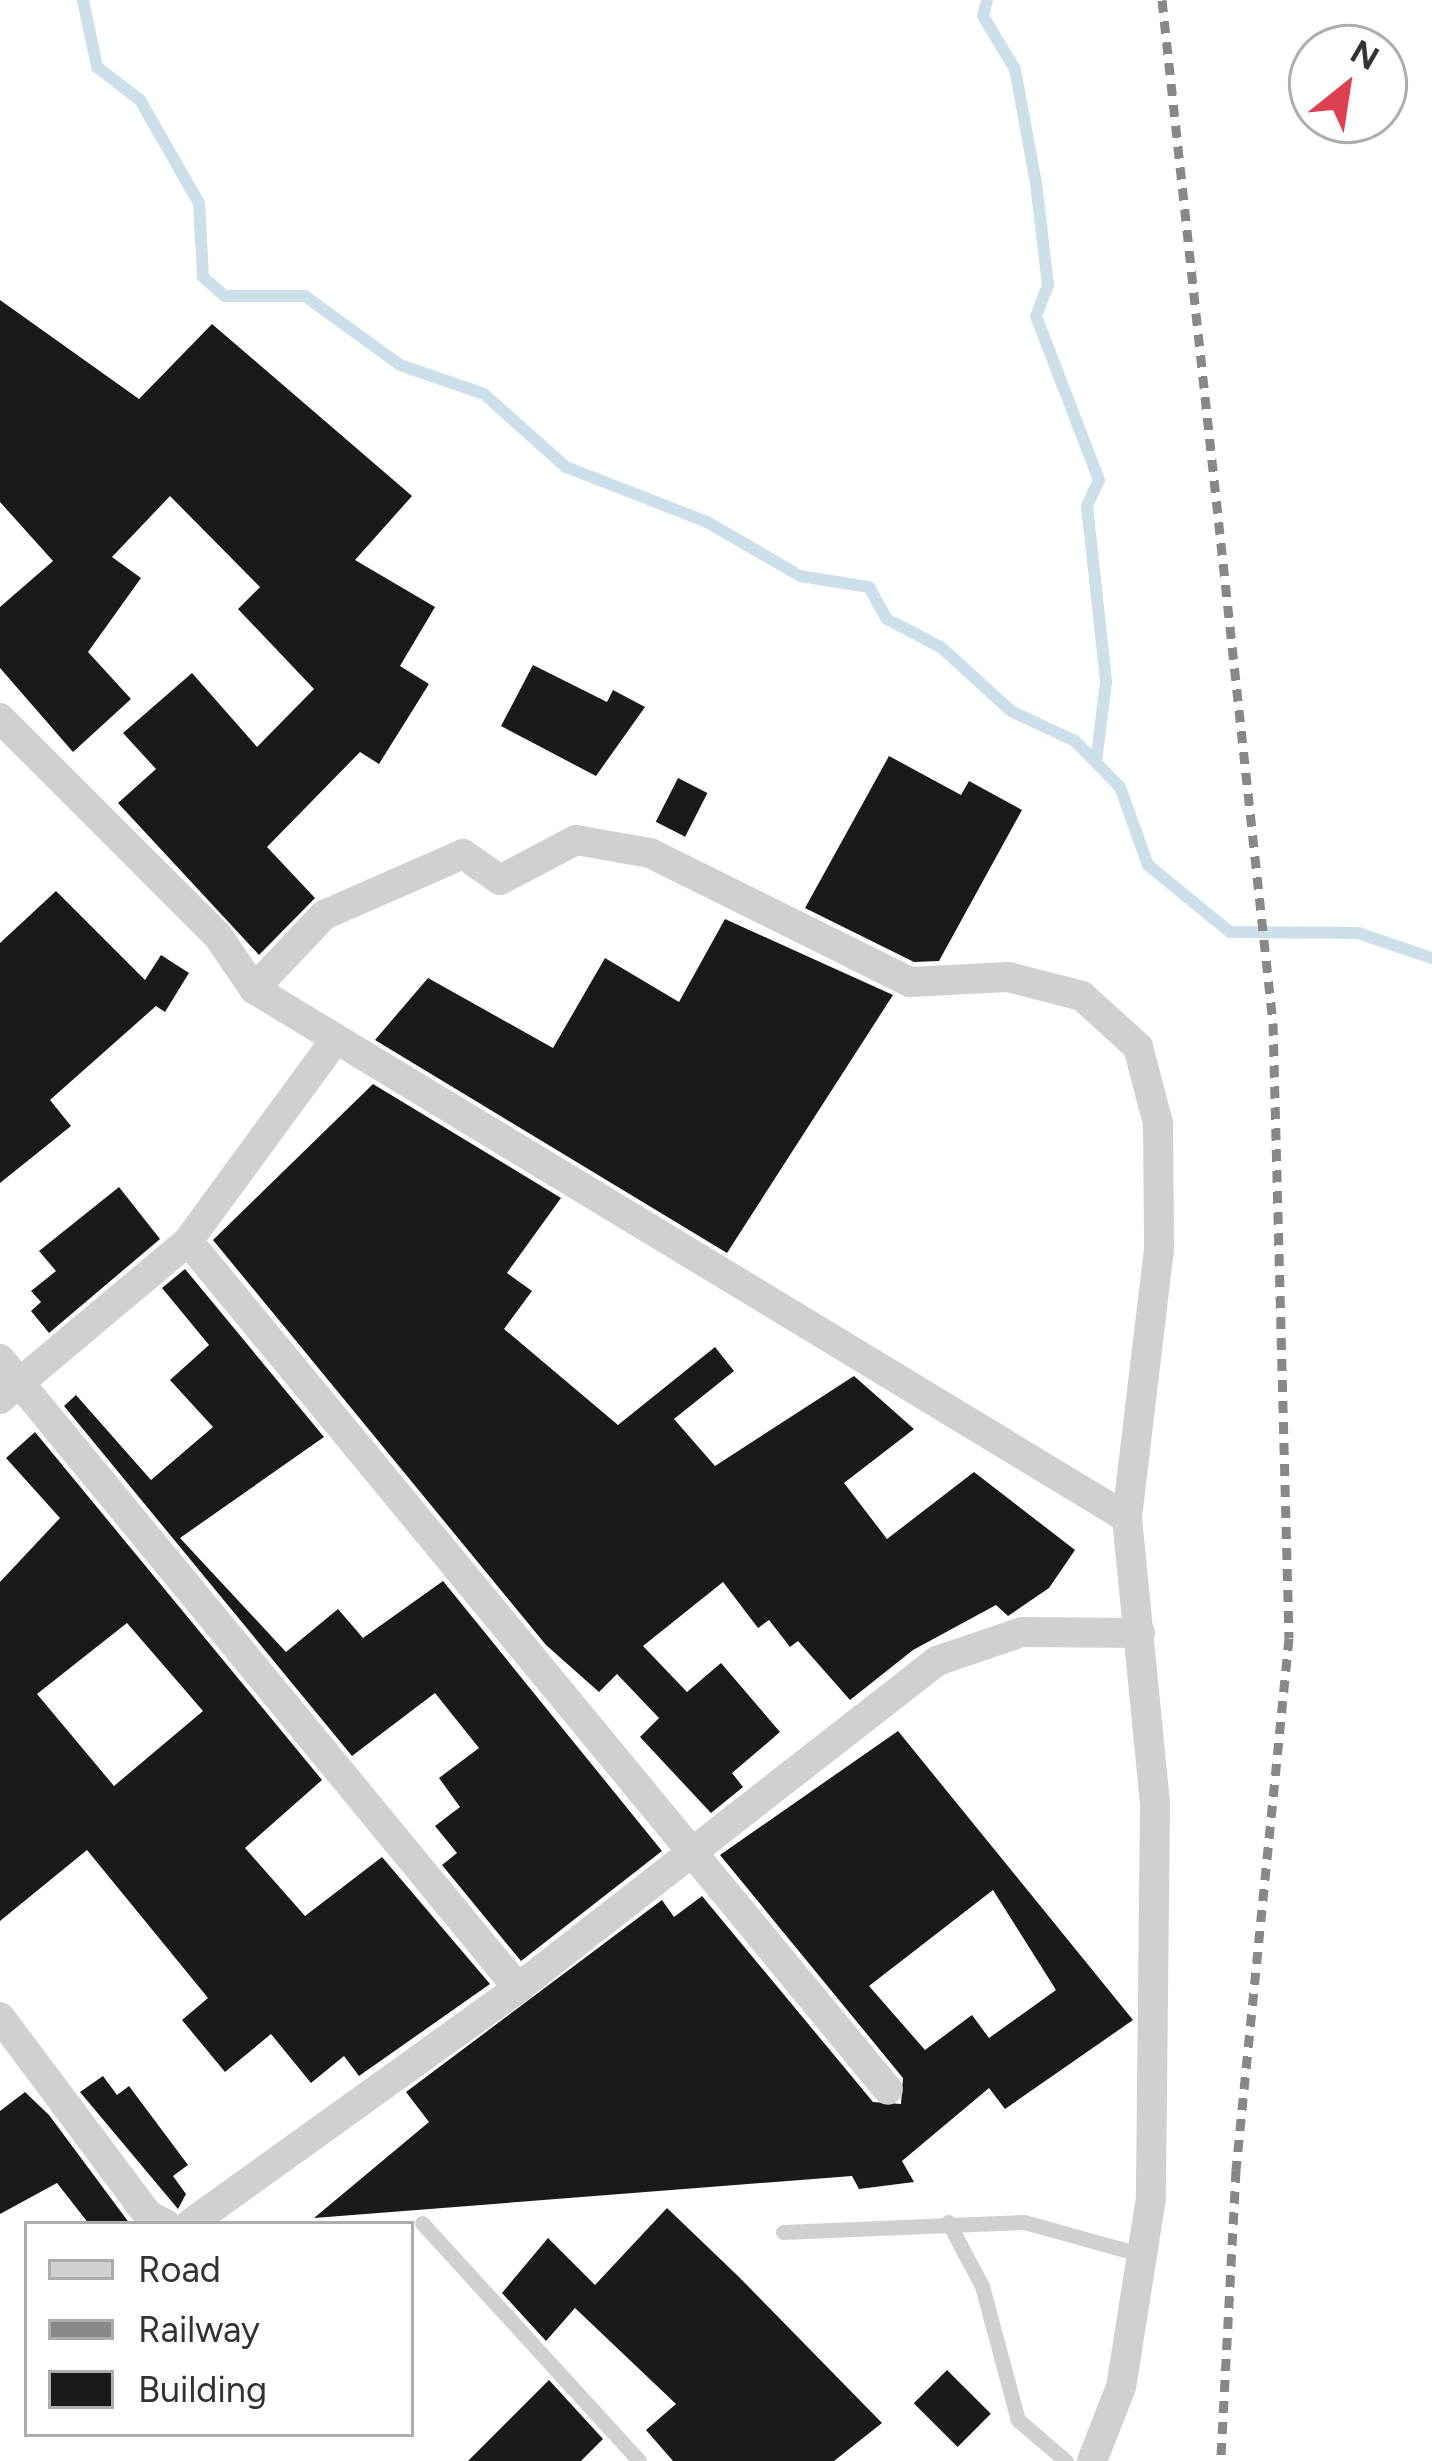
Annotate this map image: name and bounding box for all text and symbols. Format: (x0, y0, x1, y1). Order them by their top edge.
north arrow (1288, 24, 1408, 144)
text: N (1344, 32, 1386, 78)
legend (24, 2221, 414, 2437)
text: Road (138, 2248, 221, 2291)
text: Railway (138, 2308, 260, 2351)
text: Building (138, 2368, 267, 2411)

